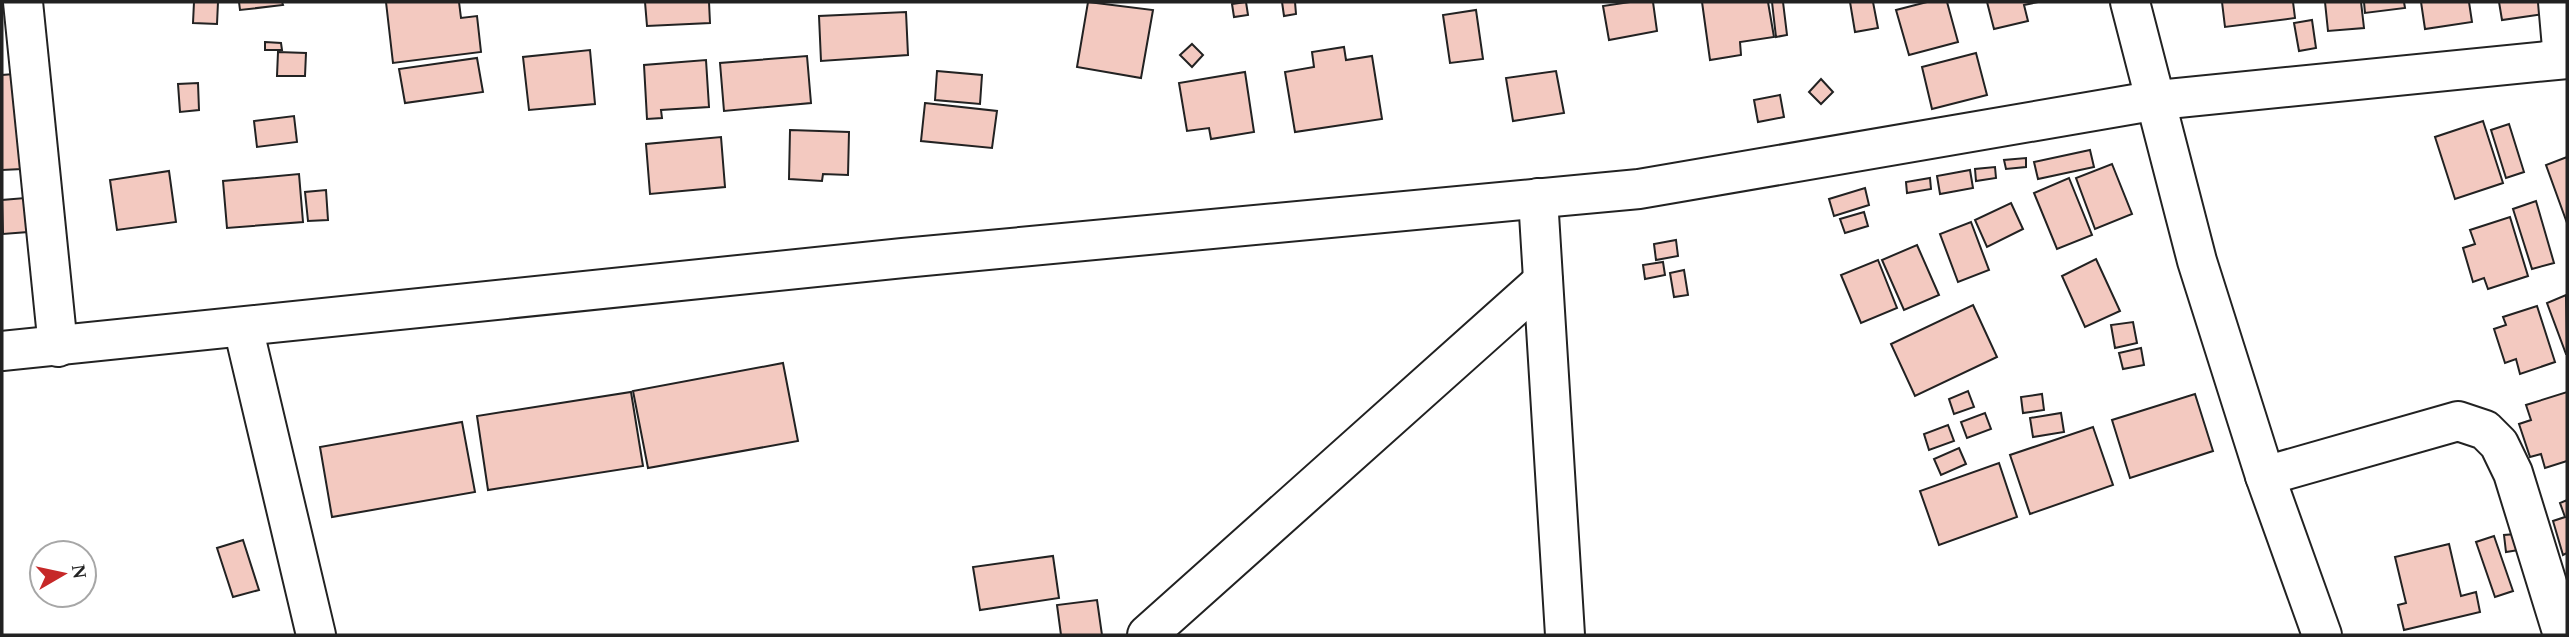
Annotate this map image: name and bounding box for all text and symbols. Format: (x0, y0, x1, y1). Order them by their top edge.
north arrow (28, 539, 98, 609)
text: N (68, 563, 91, 580)

